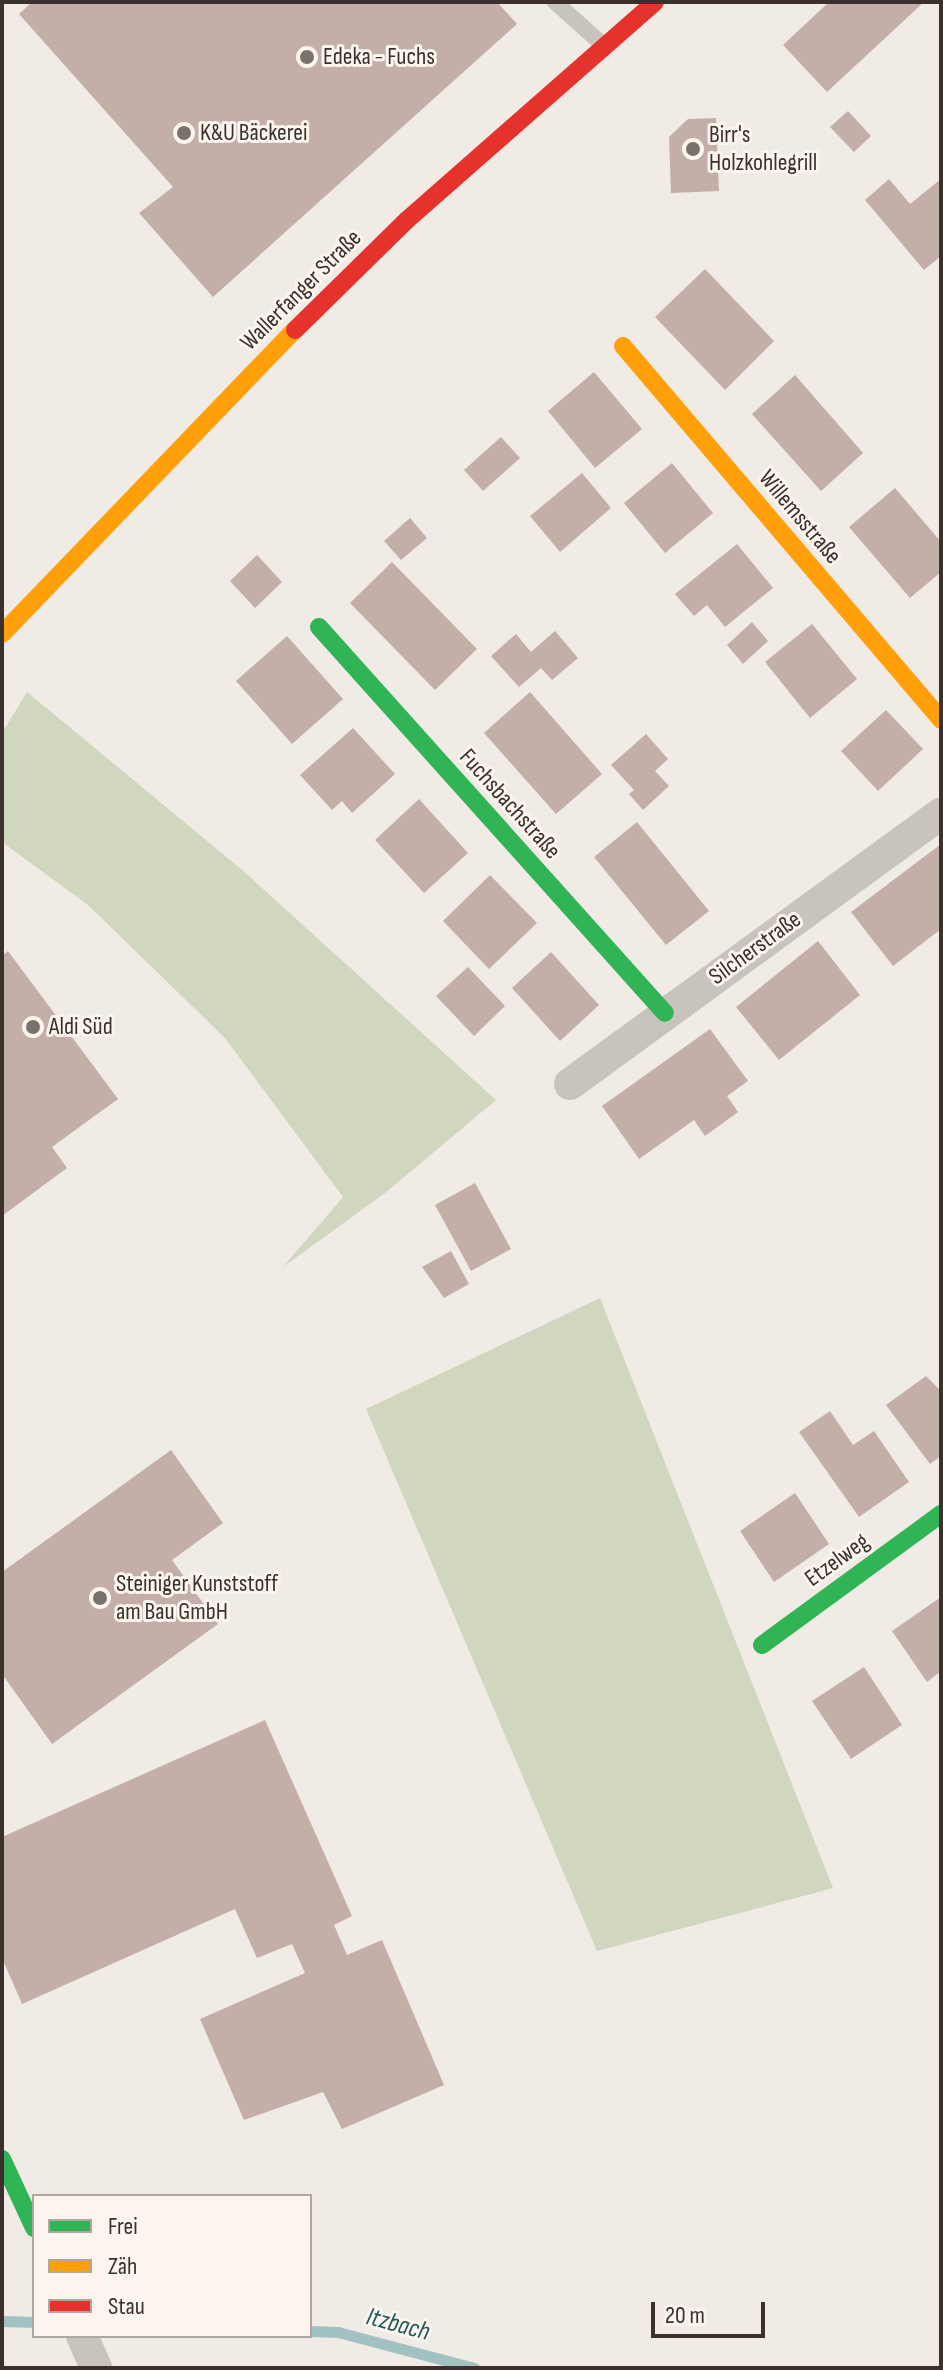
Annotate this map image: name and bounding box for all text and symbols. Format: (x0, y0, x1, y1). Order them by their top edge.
place label: Edeka - Fuchs (323, 43, 435, 71)
marker: Edeka - Fuchs (298, 48, 316, 66)
place label: K&U Bäckerei (200, 119, 307, 147)
place label: Birr's Holzkohlegrill (709, 121, 817, 177)
marker: K&U Bäckerei (175, 124, 193, 142)
marker: Birr's Holzkohlegrill (684, 140, 702, 158)
street label: Wallerfanger Straße (235, 224, 367, 356)
street label: Willemsstraße (752, 464, 848, 570)
street label: Fuchsbachstraße (453, 743, 567, 865)
street label: Silcherstraße (703, 905, 807, 991)
place label: Aldi Süd (49, 1013, 113, 1041)
marker: Aldi Süd (24, 1018, 42, 1036)
street label: Etzelweg (799, 1527, 875, 1593)
place label: Steiniger Kunststoff am Bau GmbH (116, 1570, 278, 1626)
marker: Steiniger Kunststoff am Bau GmbH (91, 1589, 109, 1607)
legend (32, 2194, 312, 2338)
text: Frei (108, 2212, 138, 2241)
text: Zäh (108, 2252, 137, 2281)
scale bar (655, 2286, 769, 2336)
text: Stau (108, 2292, 145, 2321)
text: 20 m (665, 2301, 705, 2330)
water label: Itzbach (363, 2302, 433, 2348)

